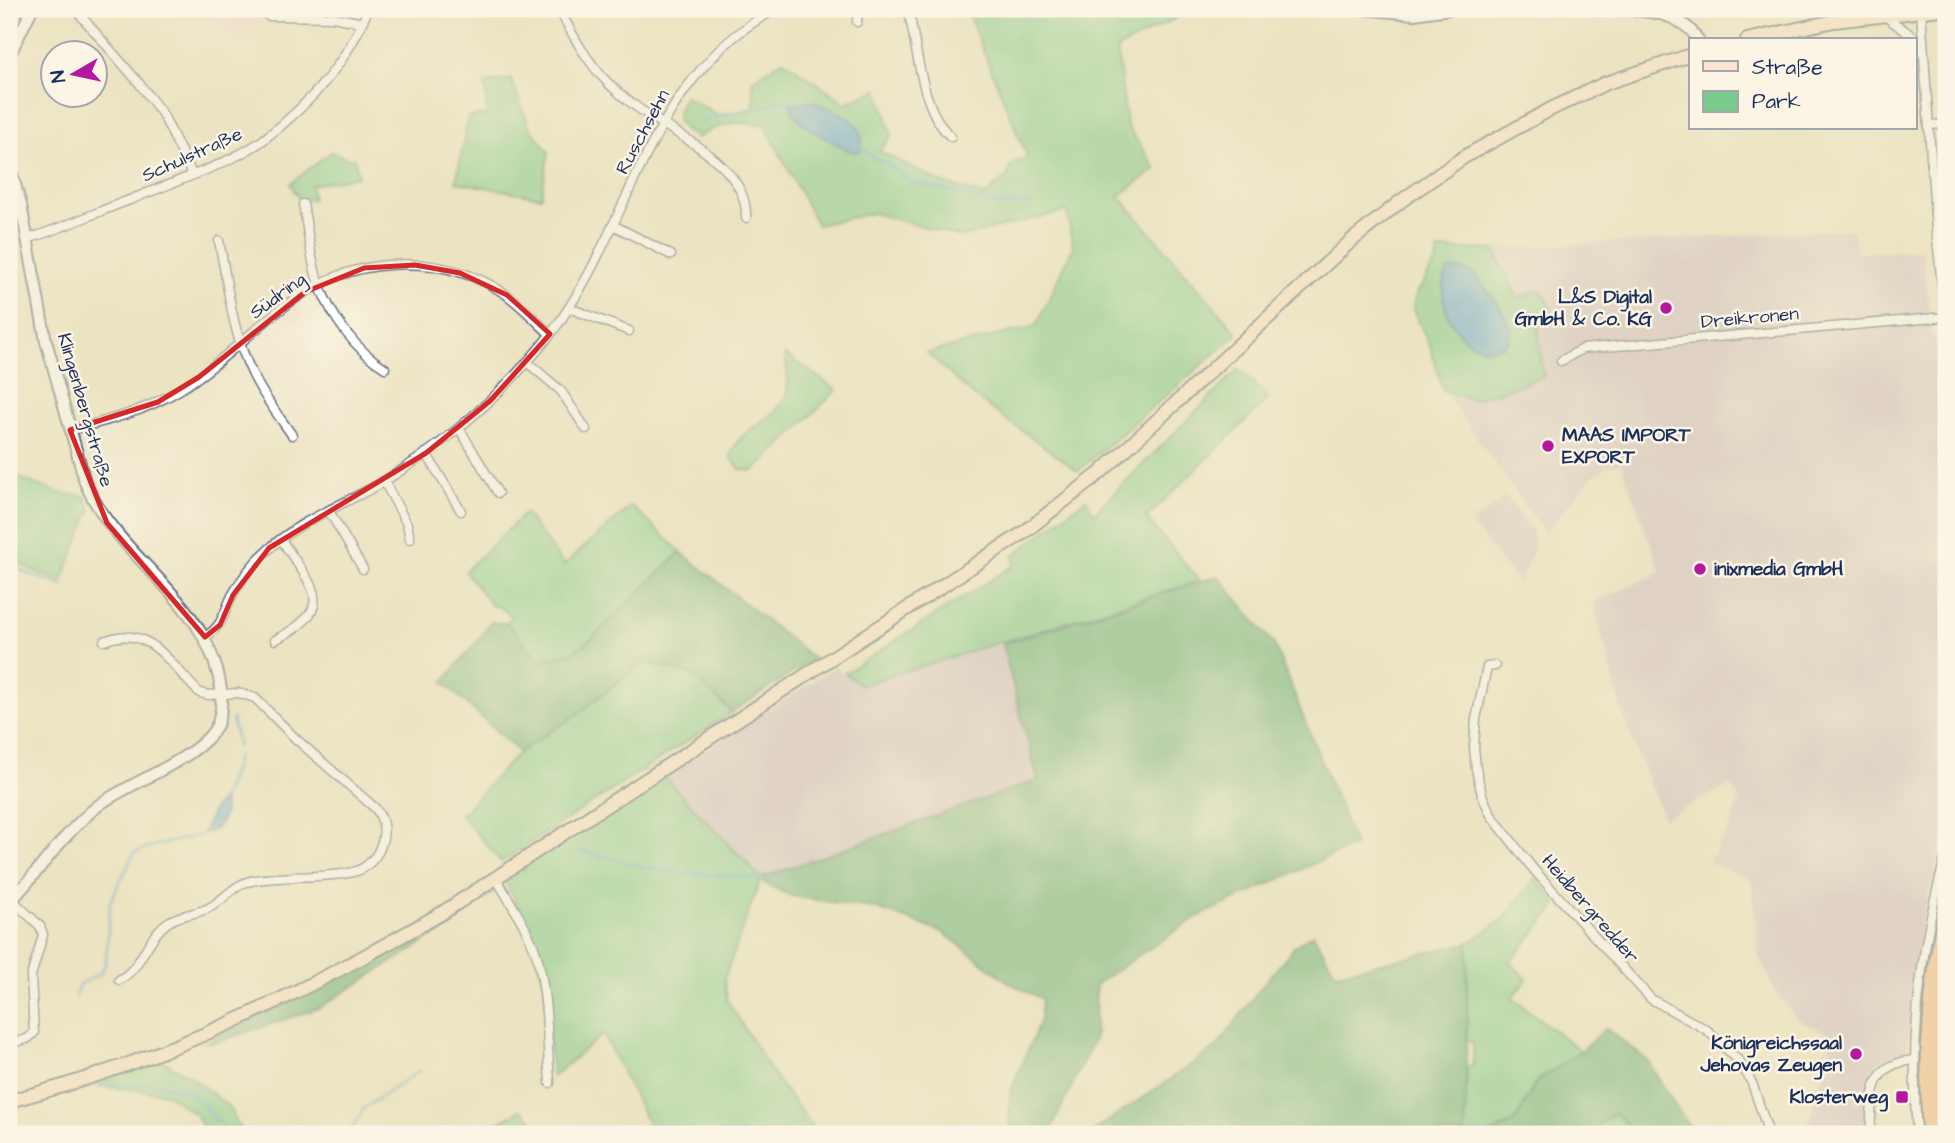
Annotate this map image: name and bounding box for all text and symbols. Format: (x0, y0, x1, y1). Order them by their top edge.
north arrow (38, 38, 108, 108)
legend (1689, 38, 1916, 130)
text: Straße (1752, 53, 1823, 82)
text: N (44, 68, 73, 84)
street label: Ruschsehn (609, 85, 677, 179)
text: Park (1752, 87, 1801, 116)
street label: Schulstraße (137, 121, 247, 189)
street label: Südring (244, 266, 313, 327)
place label: L&S Digital GmbH & Co. KG (1515, 284, 1653, 333)
marker: L&S Digital GmbH & Co. KG (1658, 300, 1674, 316)
street label: Dreikronen (1700, 300, 1800, 336)
street label: Klingenbergstraße (49, 330, 120, 490)
place label: MAAS IMPORT EXPORT (1562, 422, 1692, 471)
marker: MAAS IMPORT EXPORT (1540, 438, 1556, 454)
place label: inixmedia GmbH (1714, 556, 1844, 583)
marker: inixmedia GmbH (1692, 561, 1708, 577)
street label: Heidbergredder (1534, 849, 1645, 970)
place label: Königreichssaal Jehovas Zeugen (1700, 1030, 1842, 1080)
marker: Königreichssaal Jehovas Zeugen (1848, 1046, 1864, 1062)
place label: Klosterweg (1789, 1084, 1888, 1112)
marker: Klosterweg (1894, 1089, 1910, 1105)

